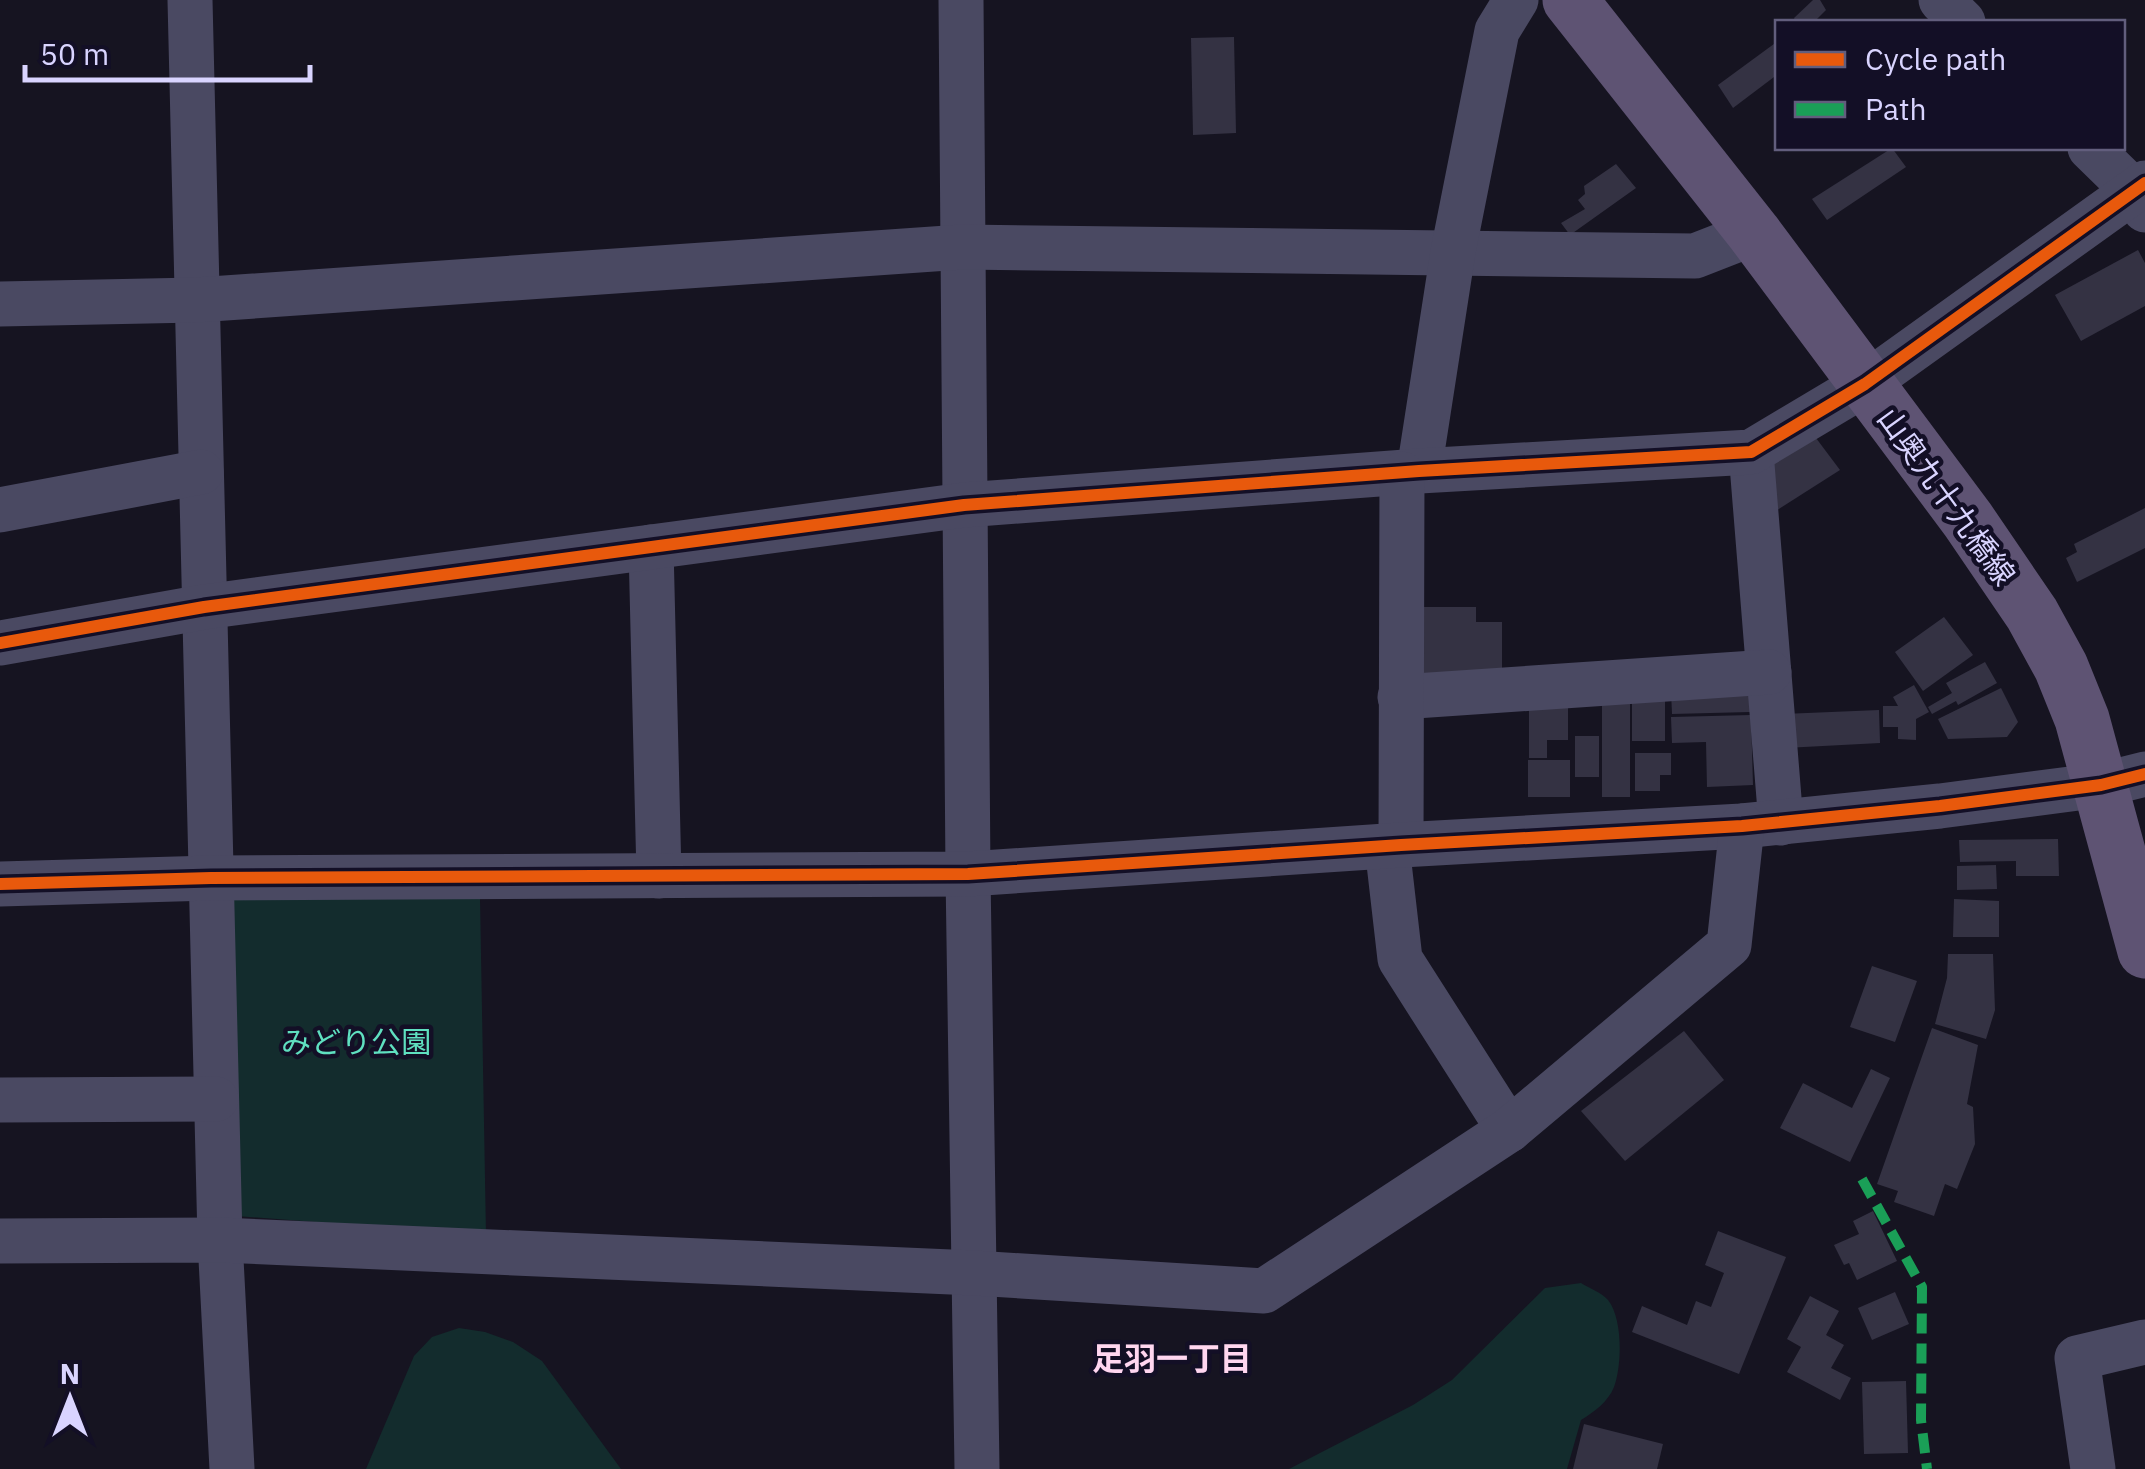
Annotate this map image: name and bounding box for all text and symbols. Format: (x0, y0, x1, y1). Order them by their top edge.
scale bar (25, 20, 310, 82)
legend (1775, 20, 2125, 150)
text: 50 m (40, 34, 109, 73)
text: Cycle path (1865, 39, 2006, 78)
text: Path (1865, 89, 1926, 128)
street label: 山奥九十九橋線 (1870, 400, 2024, 592)
park label: みどり公園 (281, 1022, 431, 1061)
district label: 足羽一丁目 (1092, 1337, 1252, 1379)
north arrow (20, 1349, 120, 1449)
text: N (60, 1355, 80, 1392)

